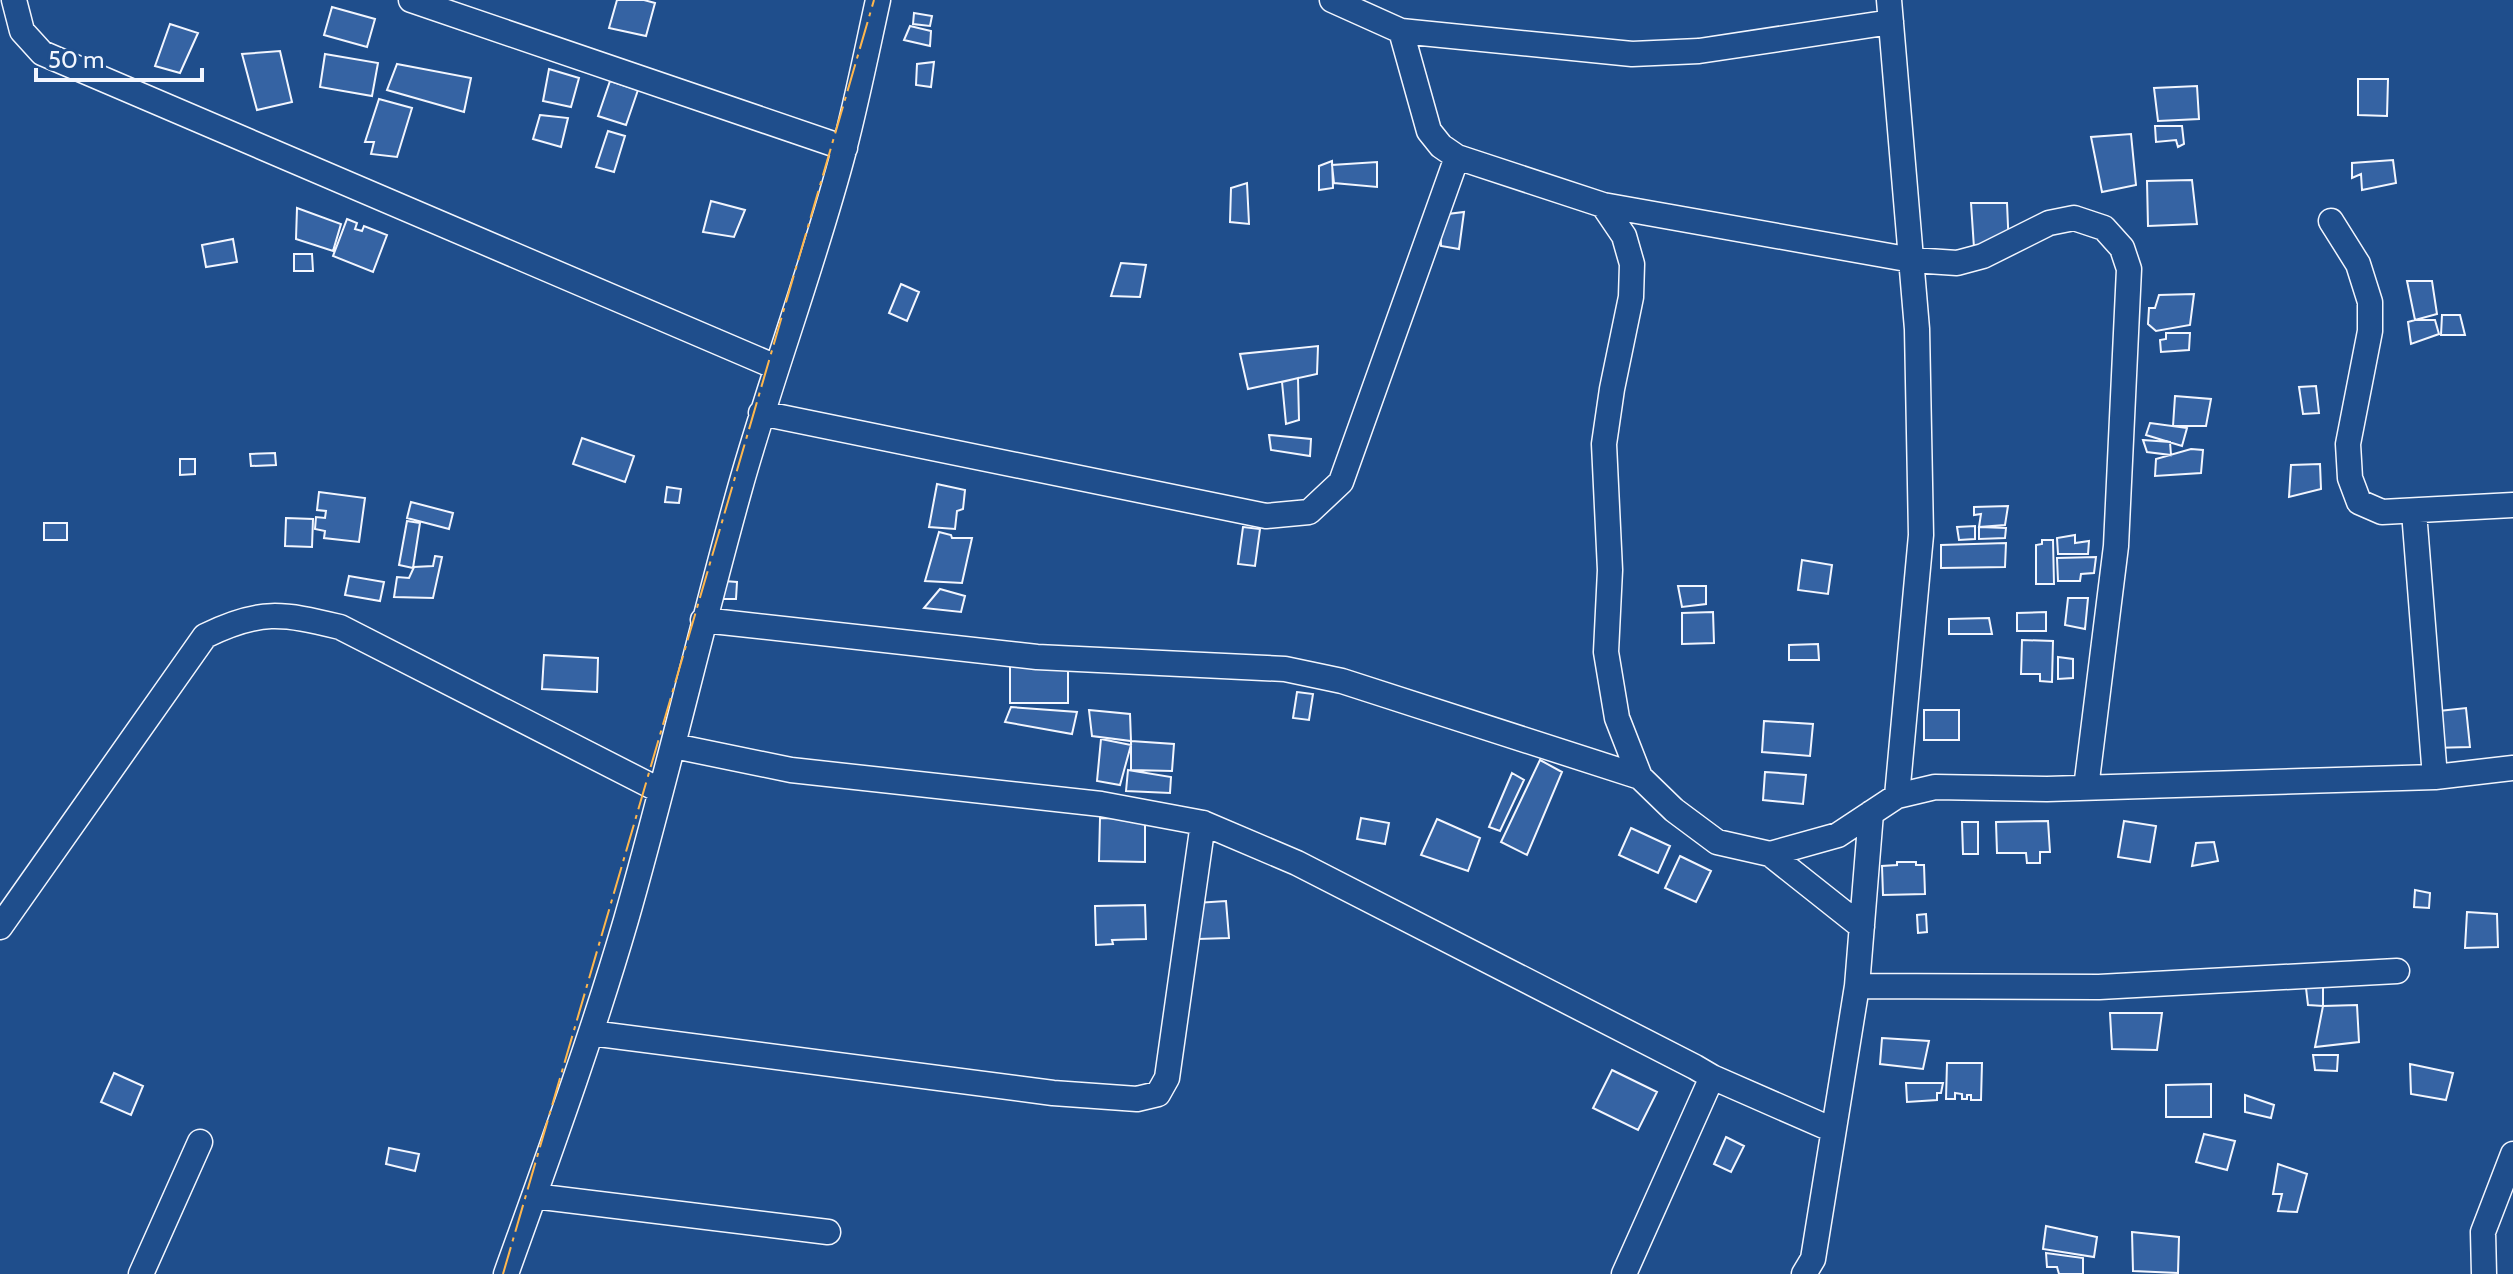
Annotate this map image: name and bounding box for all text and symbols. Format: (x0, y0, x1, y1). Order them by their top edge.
scale bar (36, 32, 202, 82)
text: 50 m (48, 45, 104, 74)

